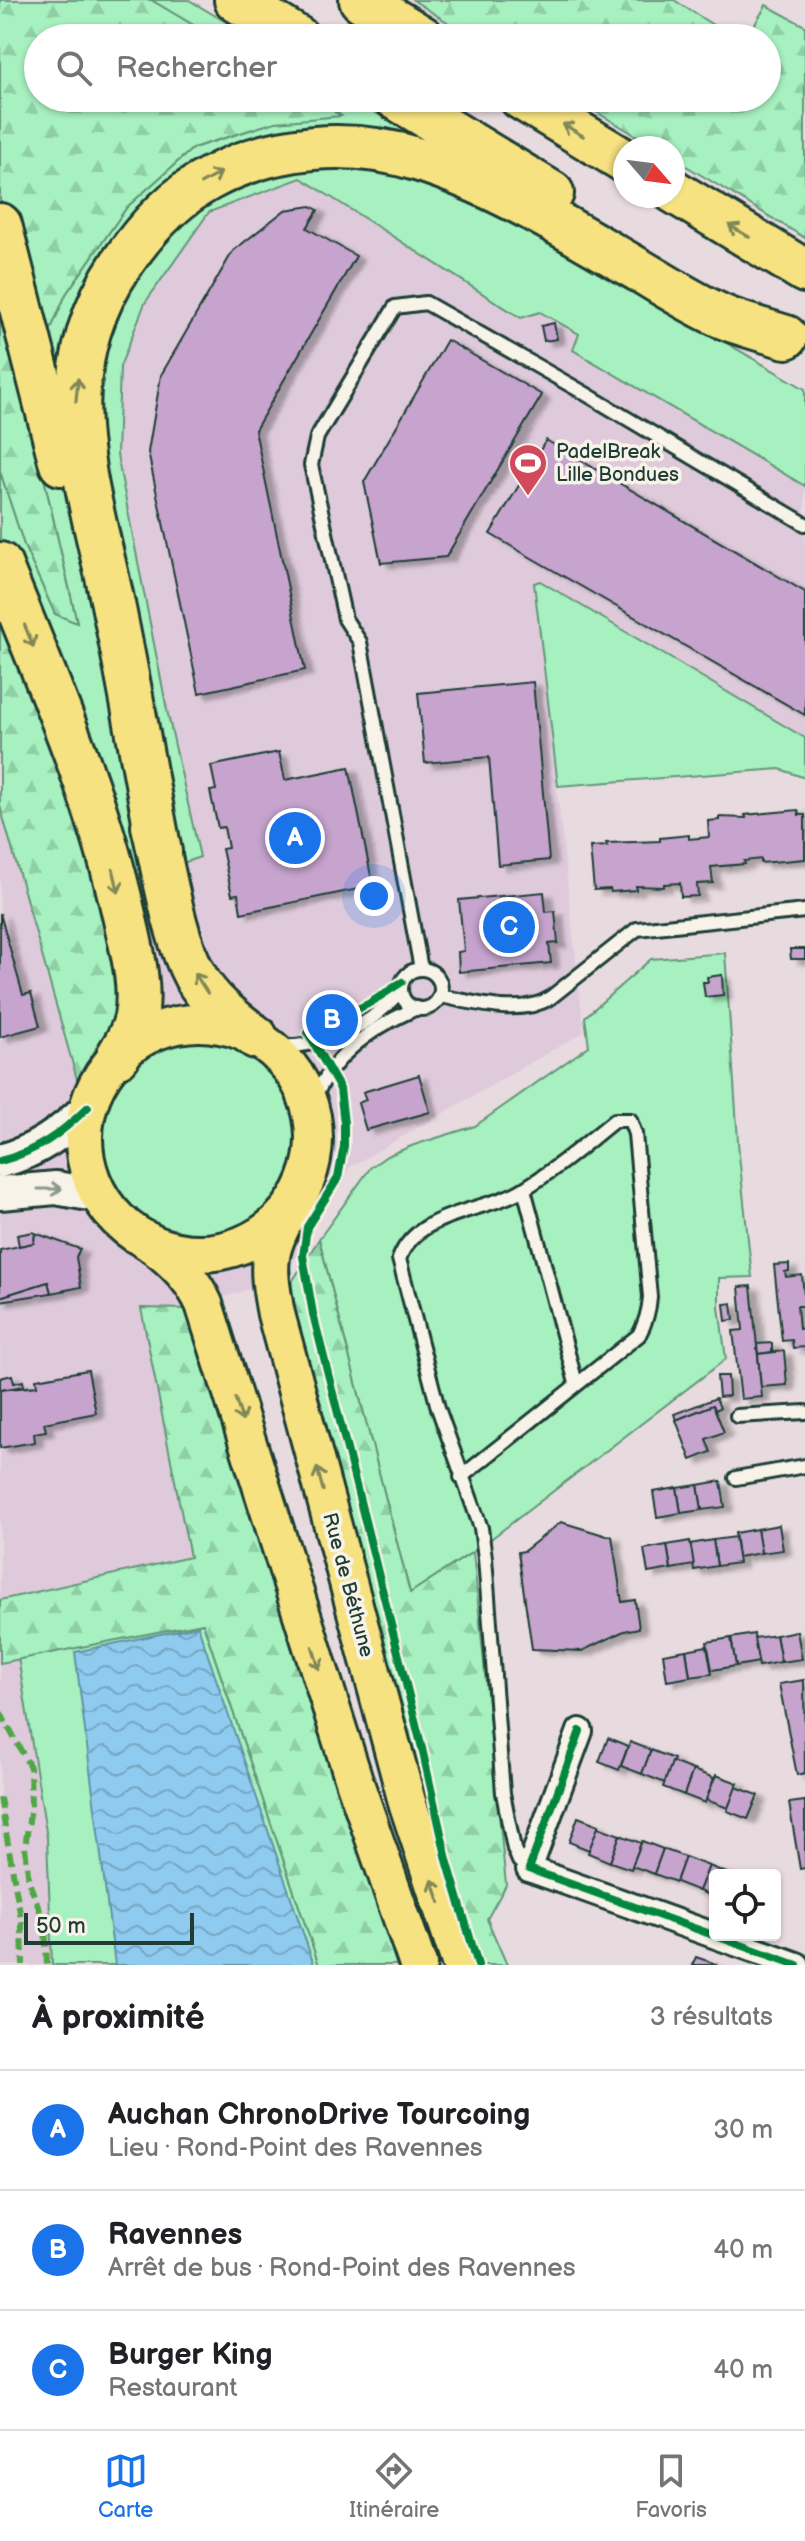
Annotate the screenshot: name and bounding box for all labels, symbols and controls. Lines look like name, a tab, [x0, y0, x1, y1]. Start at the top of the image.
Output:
search box	[24, 24, 781, 112]
icon: search	[52, 46, 96, 90]
text: Rechercher	[116, 50, 277, 86]
one-way arrow	[562, 121, 585, 137]
north arrow	[613, 136, 685, 208]
one-way arrow	[198, 170, 222, 186]
one-way arrow	[728, 223, 751, 239]
one-way arrow	[70, 377, 85, 404]
place label: PadelBreak Lille Bondues	[556, 440, 679, 487]
sports icon: PadelBreak Lille Bondues	[507, 442, 549, 497]
one-way arrow	[23, 623, 37, 648]
pin: A	[269, 808, 321, 868]
one-way arrow	[110, 868, 125, 893]
your location	[354, 876, 394, 916]
pin: C	[483, 897, 535, 957]
one-way arrow	[192, 972, 208, 995]
pin: B	[306, 990, 358, 1050]
one-way arrow	[36, 1181, 63, 1197]
one-way arrow	[233, 1397, 248, 1422]
one-way arrow	[312, 1467, 327, 1493]
street label: Rue de Béthune	[317, 1510, 379, 1660]
one-way arrow	[310, 1645, 324, 1670]
map controls	[709, 1869, 781, 1941]
button: locate	[709, 1869, 781, 1941]
one-way arrow	[428, 1879, 443, 1904]
scale bar	[24, 1909, 194, 1945]
text: 50 m	[36, 1913, 86, 1940]
text: À proximité	[32, 1997, 205, 2038]
text: 3 résultats	[650, 2002, 773, 2033]
text: Auchan ChronoDrive Tourcoing	[108, 2097, 530, 2133]
text: A	[50, 2115, 66, 2146]
text: 30 m	[713, 2115, 773, 2146]
text: Lieu · Rond-Point des Ravennes	[108, 2133, 483, 2164]
text: Ravennes	[108, 2217, 242, 2253]
text: B	[49, 2235, 67, 2266]
text: 40 m	[713, 2235, 773, 2266]
text: Arrêt de bus · Rond-Point des Ravennes	[108, 2253, 576, 2284]
text: Burger King	[108, 2337, 272, 2373]
text: C	[49, 2355, 67, 2386]
text: 40 m	[713, 2355, 773, 2386]
text: Restaurant	[108, 2373, 237, 2404]
tab: Carte	[98, 2449, 153, 2524]
tab: Itinéraire	[349, 2449, 439, 2524]
tab: Favoris	[635, 2449, 707, 2524]

